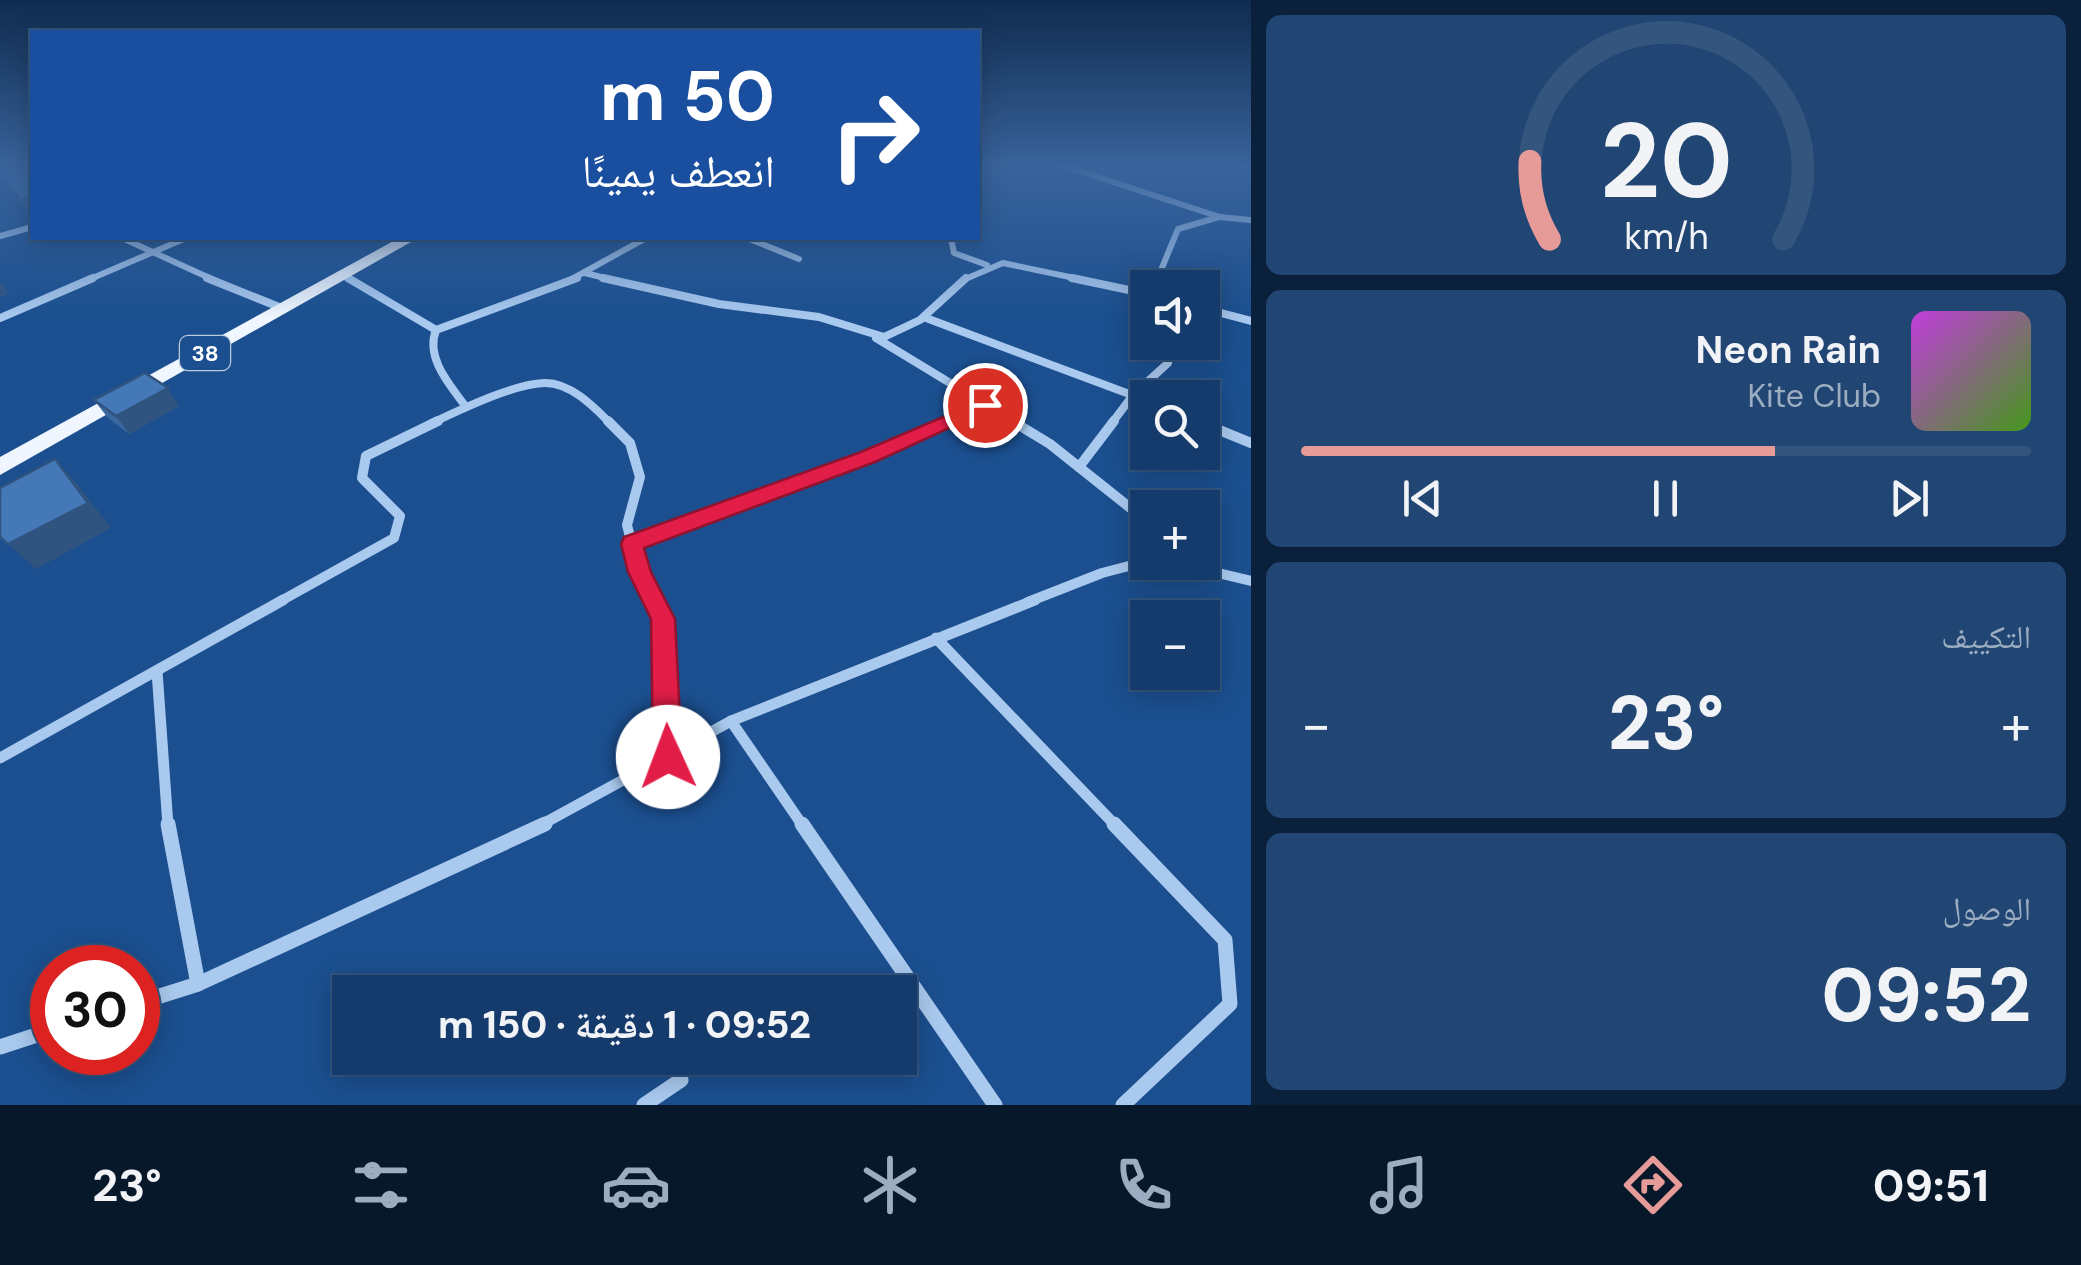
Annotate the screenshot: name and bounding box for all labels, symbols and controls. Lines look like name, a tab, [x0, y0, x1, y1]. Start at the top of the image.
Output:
text: 50 m	[600, 51, 775, 142]
icon: right	[810, 70, 940, 200]
text: 20	[1600, 94, 1732, 229]
text: انعطف يمينًا	[581, 142, 775, 201]
text: km/h	[1624, 214, 1708, 260]
map controls	[1130, 270, 1220, 690]
button: sound	[1130, 270, 1220, 360]
text: Neon Rain	[1696, 325, 1881, 375]
road number: 38	[180, 336, 230, 370]
pin	[943, 363, 1028, 448]
text: Kite Club	[1747, 375, 1881, 417]
icon: arrive	[958, 378, 1013, 433]
button: search	[1130, 380, 1220, 470]
icon: previous	[1395, 471, 1450, 526]
icon: pause	[1638, 471, 1693, 526]
icon: next	[1882, 471, 1937, 526]
button: +	[1130, 490, 1220, 580]
button: −	[1130, 600, 1220, 690]
text: التكييف	[1941, 616, 2031, 658]
text: 23°	[1608, 675, 1724, 772]
text: −	[1301, 689, 1331, 761]
text: +	[2001, 689, 2031, 761]
position arrow	[616, 705, 720, 809]
text: الوصول	[1942, 888, 2031, 930]
speed limit sign: 30	[30, 945, 160, 1075]
text: 09:52	[1821, 947, 2031, 1044]
text: 09:52 · 1 دقيقة · 150 m	[438, 1000, 811, 1050]
icon: filters	[346, 1150, 416, 1220]
icon: car	[601, 1150, 671, 1220]
icon: climate	[855, 1150, 925, 1220]
icon: phone	[1109, 1150, 1179, 1220]
icon: music	[1364, 1150, 1434, 1220]
icon: directions	[1618, 1150, 1688, 1220]
text: 23°	[92, 1156, 162, 1215]
text: 09:51	[1873, 1156, 1989, 1215]

